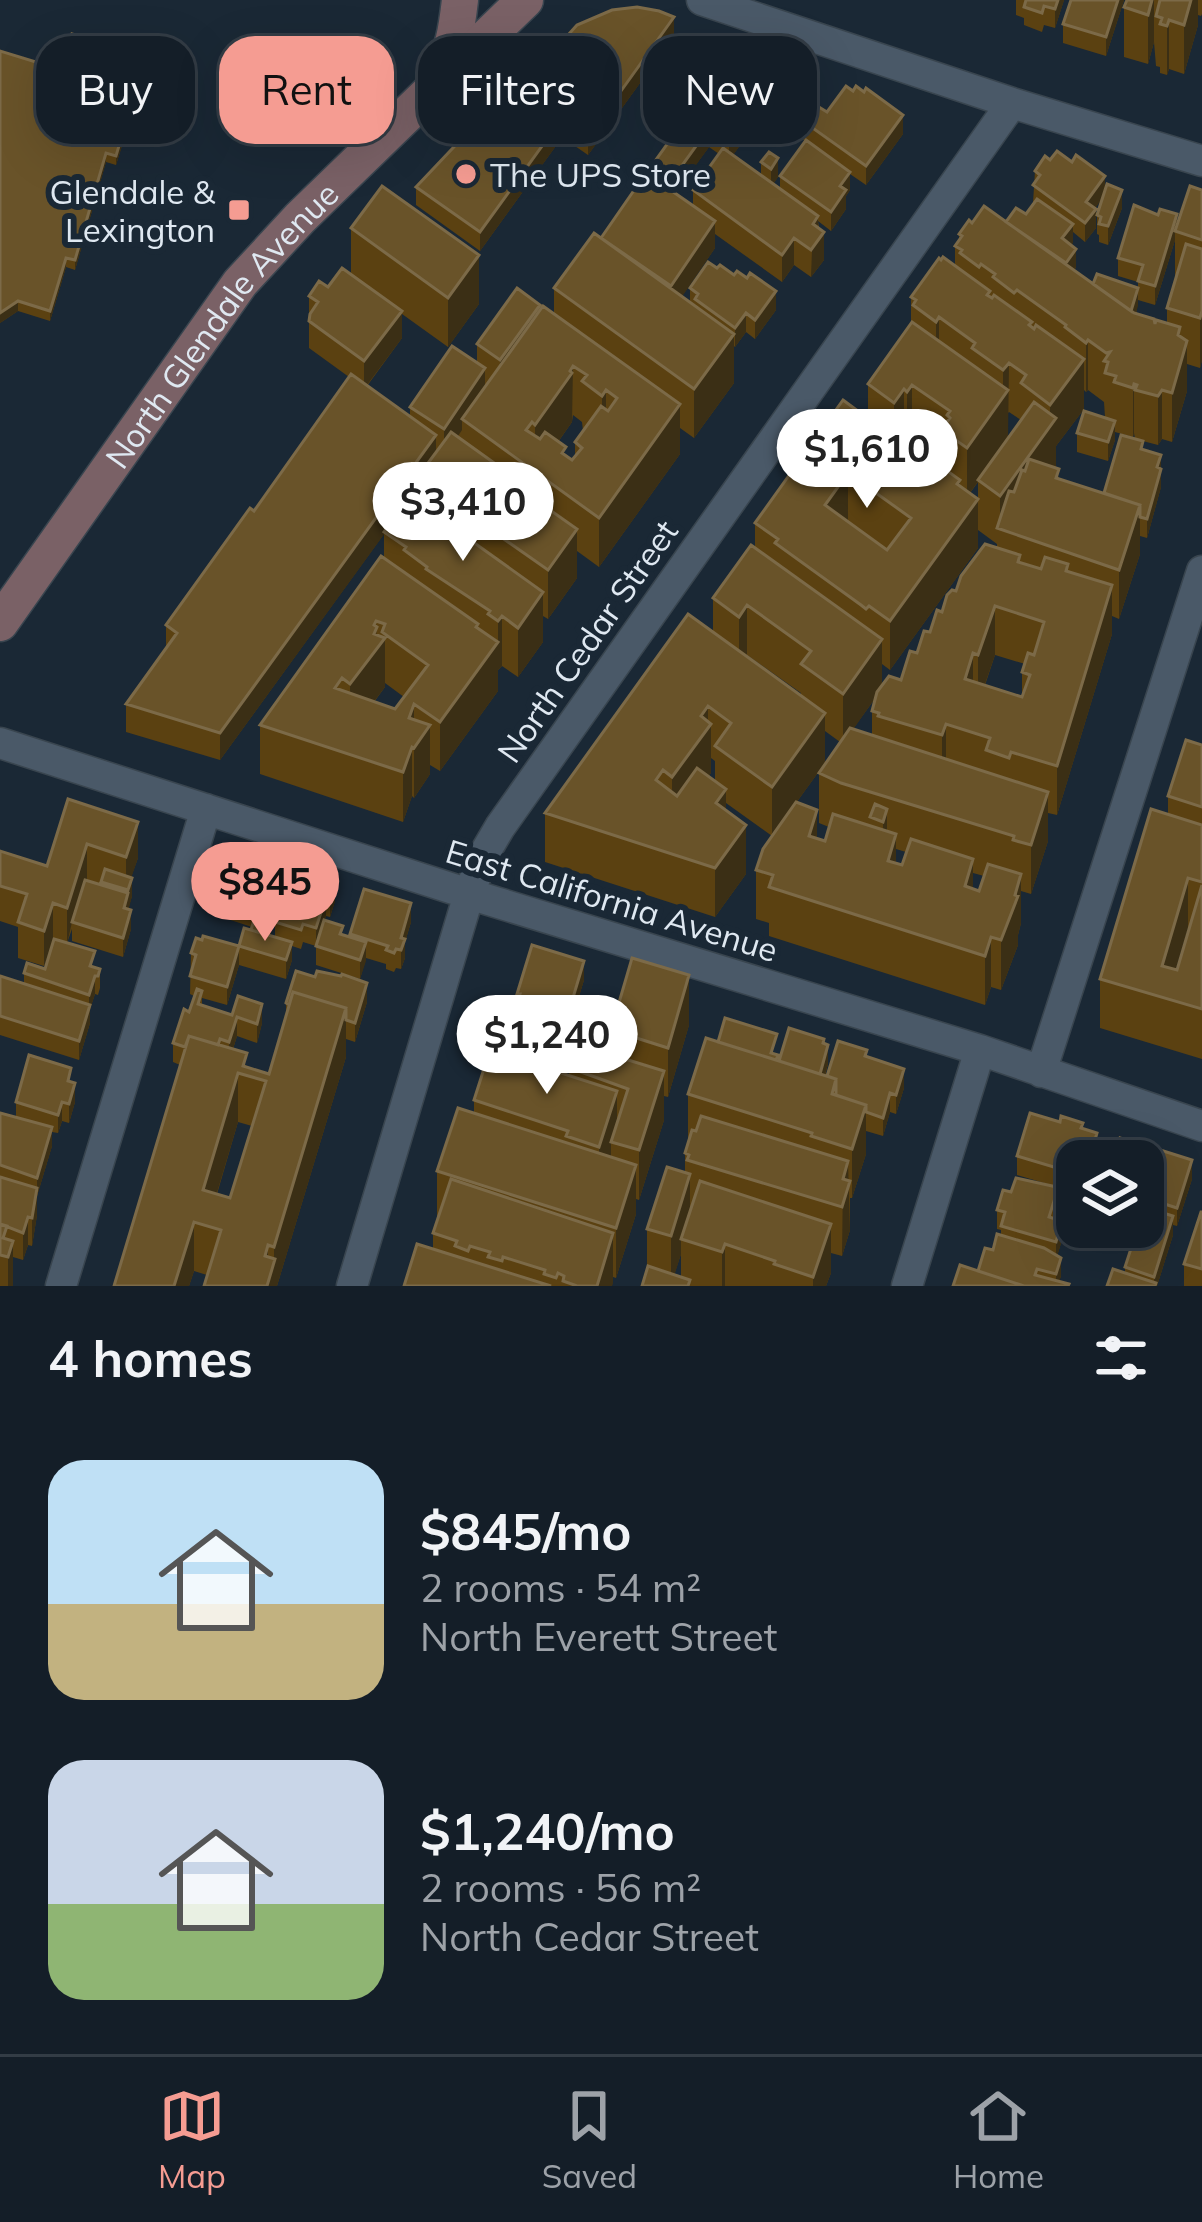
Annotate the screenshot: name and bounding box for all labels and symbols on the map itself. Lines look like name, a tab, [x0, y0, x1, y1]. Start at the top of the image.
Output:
place label: The UPS Store	[490, 154, 711, 195]
marker: The UPS Store	[453, 161, 479, 187]
place label: Glendale & Lexington	[50, 171, 216, 250]
street label: North Glendale Avenue	[96, 172, 346, 476]
marker: Glendale & Lexington	[226, 197, 252, 223]
pin: $1,610	[769, 409, 965, 511]
pin: $3,410	[365, 462, 561, 564]
street label: North Cedar Street	[488, 512, 686, 770]
street label: East California Avenue	[441, 830, 783, 970]
pin: $845	[194, 842, 336, 944]
pin: $1,240	[449, 995, 645, 1097]

